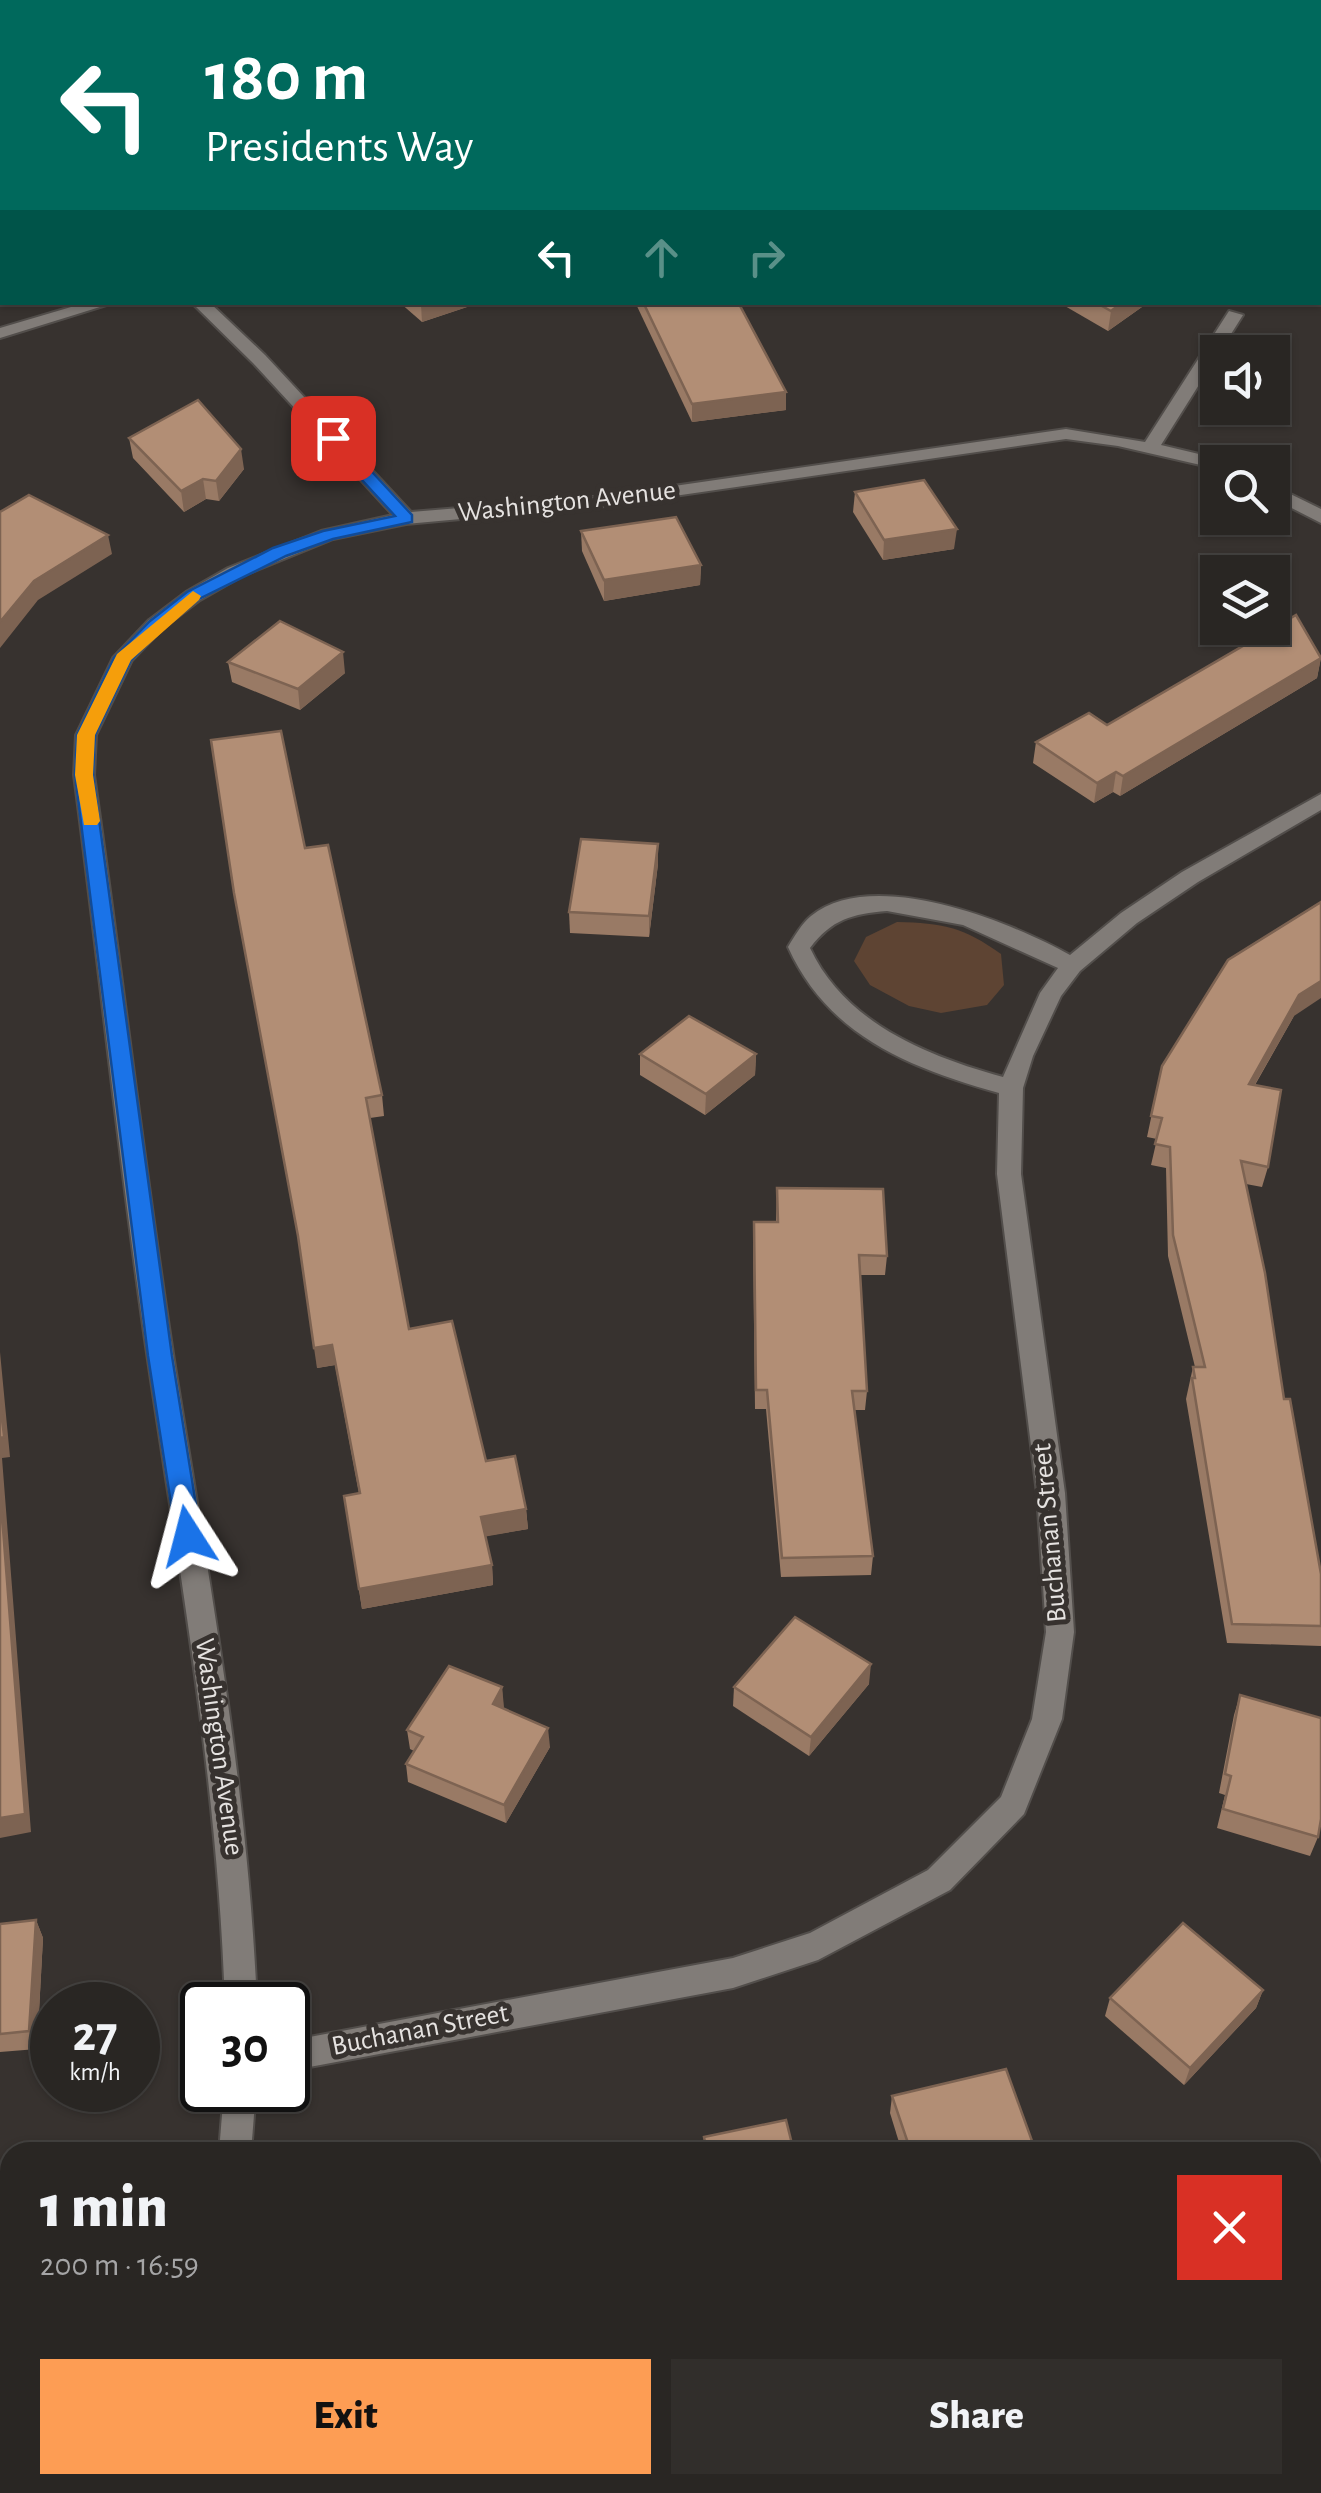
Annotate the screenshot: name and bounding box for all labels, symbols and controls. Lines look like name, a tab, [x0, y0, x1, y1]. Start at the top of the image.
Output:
icon: left	[40, 40, 170, 170]
text: 180 m	[205, 43, 368, 113]
text: Presidents Way	[205, 125, 473, 170]
icon: left	[529, 230, 584, 285]
icon: ahead	[634, 230, 689, 285]
icon: right	[739, 230, 794, 285]
map controls	[1200, 335, 1290, 645]
button: sound	[1200, 335, 1290, 425]
pin	[291, 396, 376, 481]
icon: arrive	[306, 411, 361, 466]
button: search	[1200, 445, 1290, 535]
street label: Washington Avenue	[457, 477, 677, 527]
button: layers	[1200, 555, 1290, 645]
street label: Buchanan Street	[1028, 1442, 1072, 1624]
position arrow	[136, 1484, 240, 1588]
street label: Washington Avenue	[190, 1637, 248, 1857]
speed limit sign: 30	[180, 1982, 310, 2112]
street label: Buchanan Street	[329, 1999, 511, 2061]
text: 27	[72, 2010, 118, 2060]
text: km/h	[69, 2060, 121, 2085]
button: close	[1177, 2175, 1282, 2280]
text: 1 min	[40, 2178, 168, 2238]
text: 200 m · 16:59	[40, 2249, 199, 2281]
button: Exit	[40, 2359, 651, 2474]
button: Share	[671, 2359, 1282, 2474]

